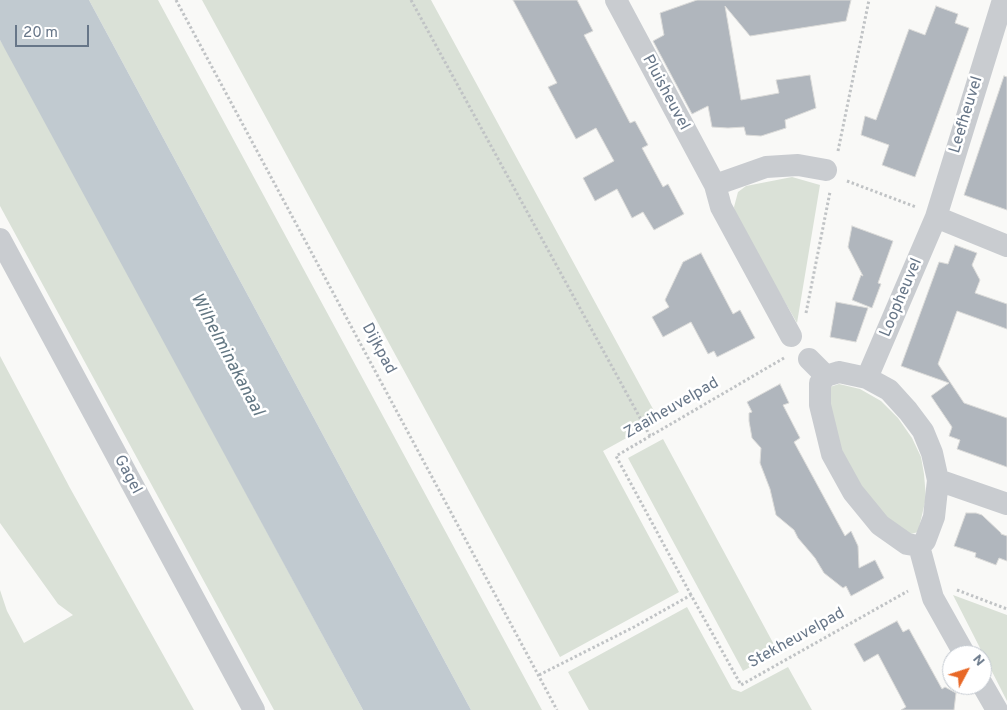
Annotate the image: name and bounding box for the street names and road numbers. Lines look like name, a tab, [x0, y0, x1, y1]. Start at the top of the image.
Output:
street label: Pluisheuvel	[637, 52, 693, 134]
street label: Leefheuvel	[946, 74, 988, 156]
street label: Loopheuvel	[877, 256, 927, 340]
street label: Dijkpad	[357, 320, 399, 378]
street label: Zaaiheuvelpad	[621, 374, 723, 444]
street label: Gagel	[109, 452, 145, 498]
street label: Stekheuvelpad	[745, 605, 849, 673]

